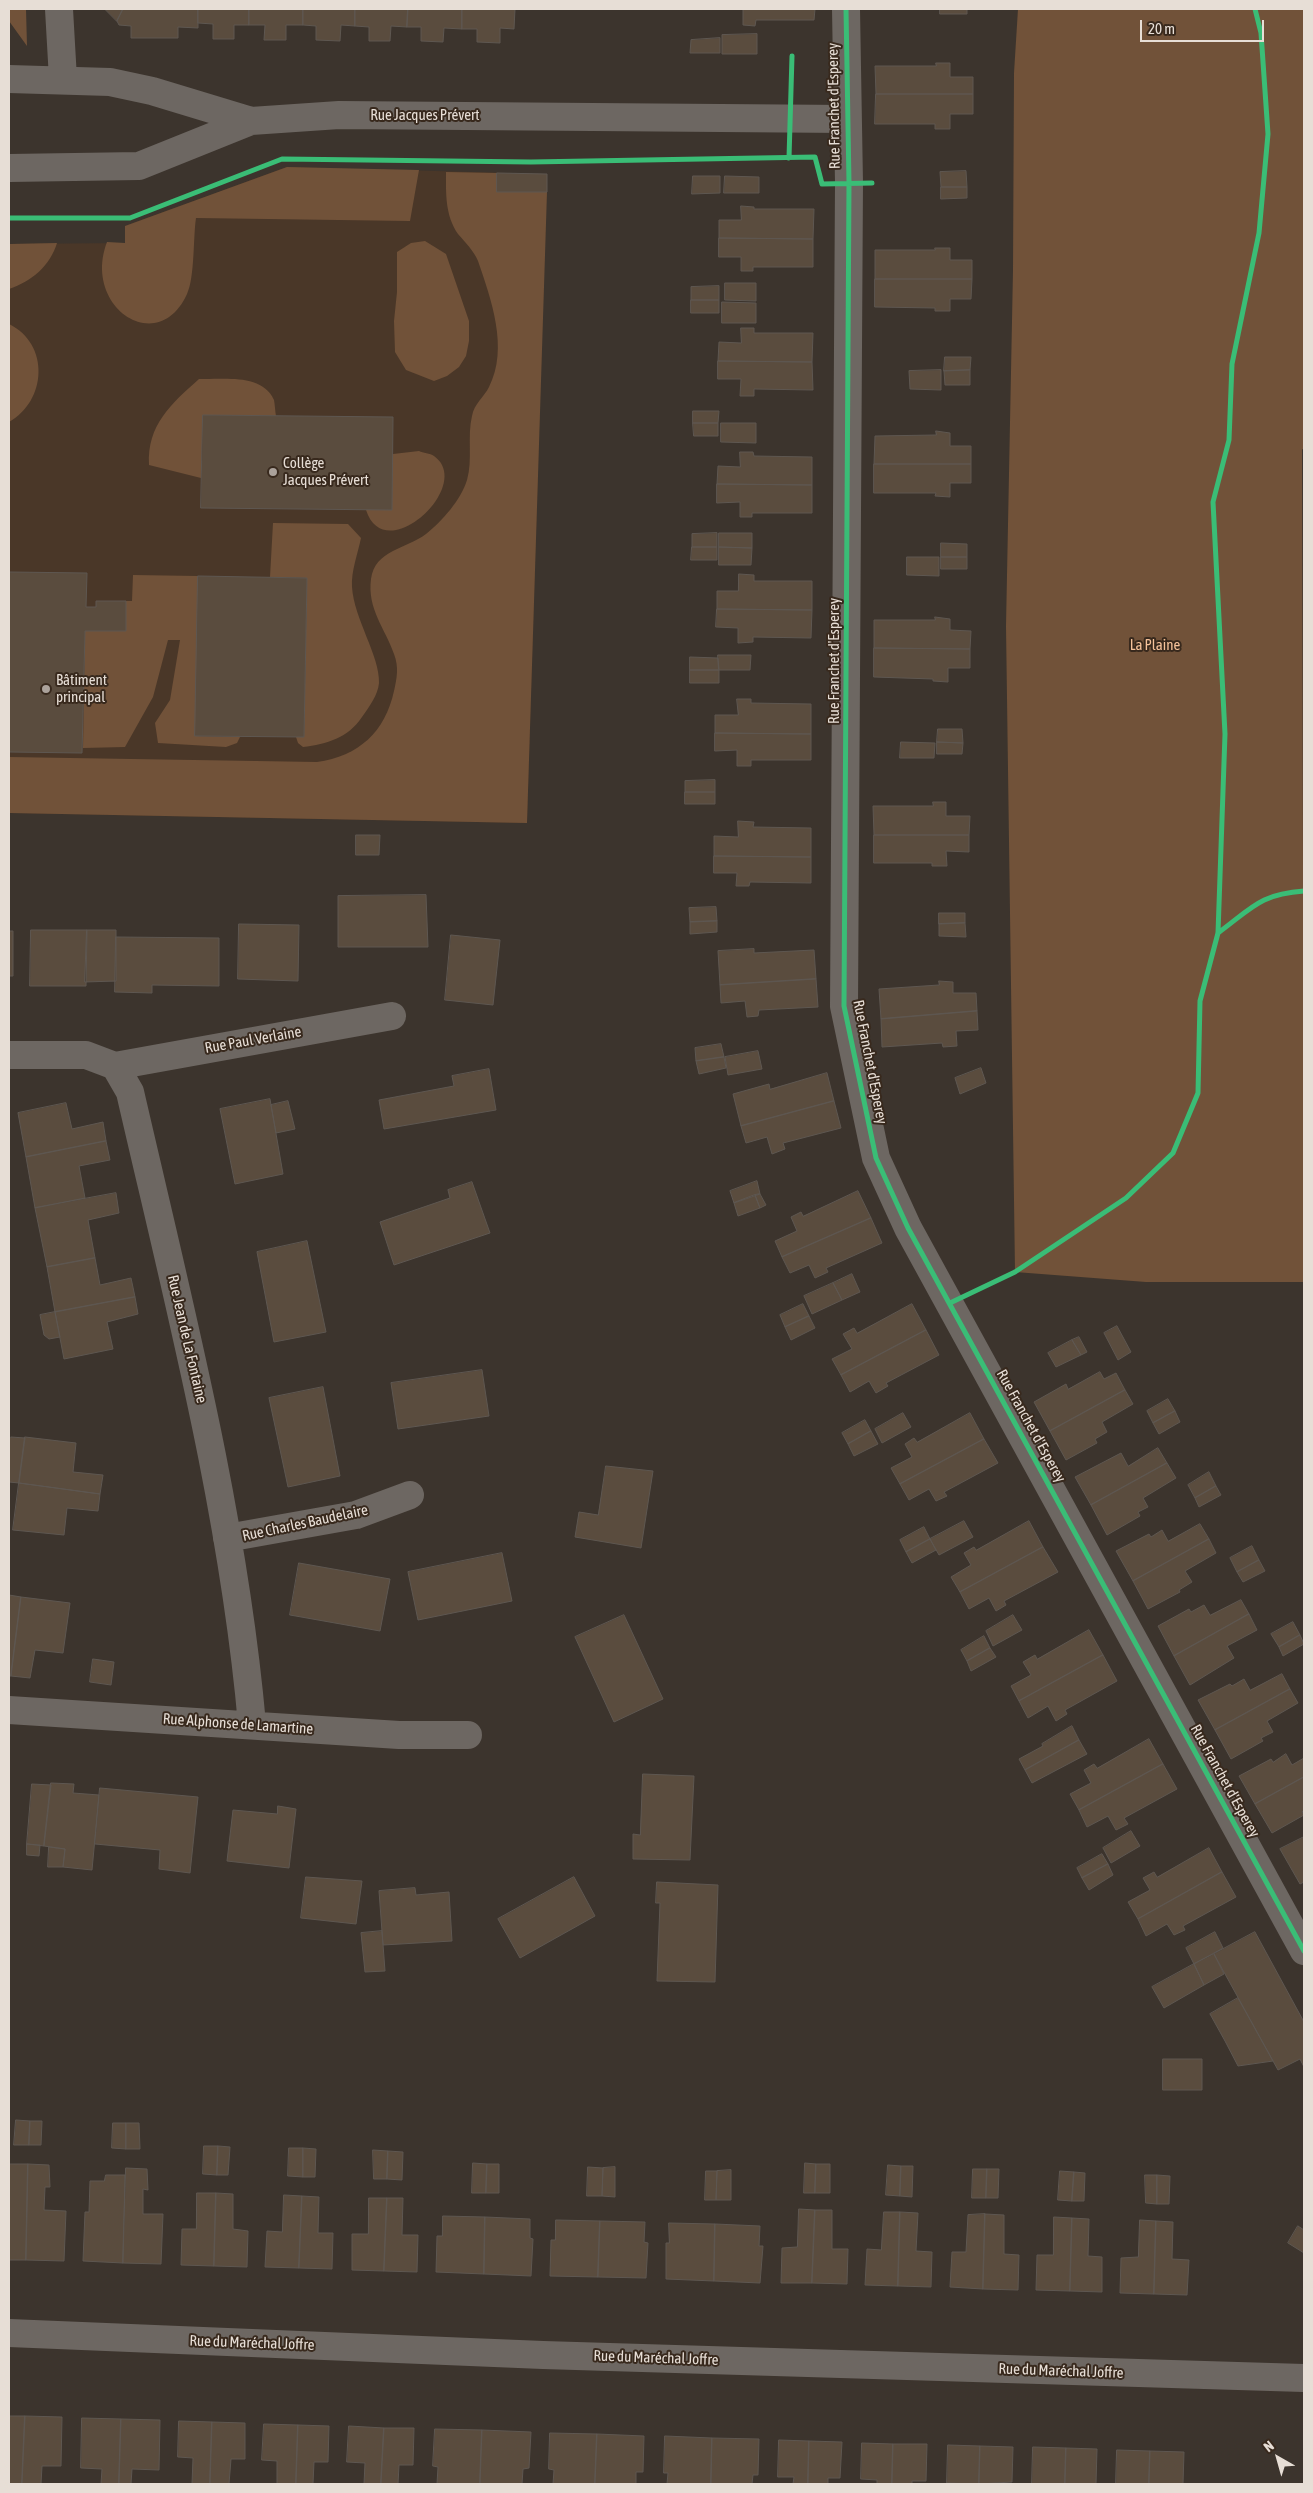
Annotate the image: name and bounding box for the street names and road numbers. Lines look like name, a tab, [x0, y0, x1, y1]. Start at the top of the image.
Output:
street label: Rue Franchet d'Esperey	[824, 43, 844, 169]
street label: Rue Jacques Prévert	[370, 106, 480, 124]
street label: Rue Franchet d'Esperey	[825, 598, 843, 724]
street label: Rue Franchet d'Esperey	[849, 998, 891, 1126]
street label: Rue Paul Verlaine	[203, 1023, 303, 1057]
street label: Rue Jean de La Fontaine	[163, 1273, 211, 1405]
street label: Rue Franchet d'Esperey	[993, 1366, 1069, 1486]
street label: Rue Charles Baudelaire	[241, 1501, 369, 1545]
street label: Rue Alphonse de Lamartine	[162, 1710, 314, 1738]
street label: Rue Franchet d'Esperey	[1187, 1721, 1263, 1841]
street label: Rue du Maréchal Joffre	[189, 2332, 315, 2354]
street label: Rue du Maréchal Joffre	[593, 2347, 719, 2369]
street label: Rue du Maréchal Joffre	[998, 2360, 1124, 2382]

